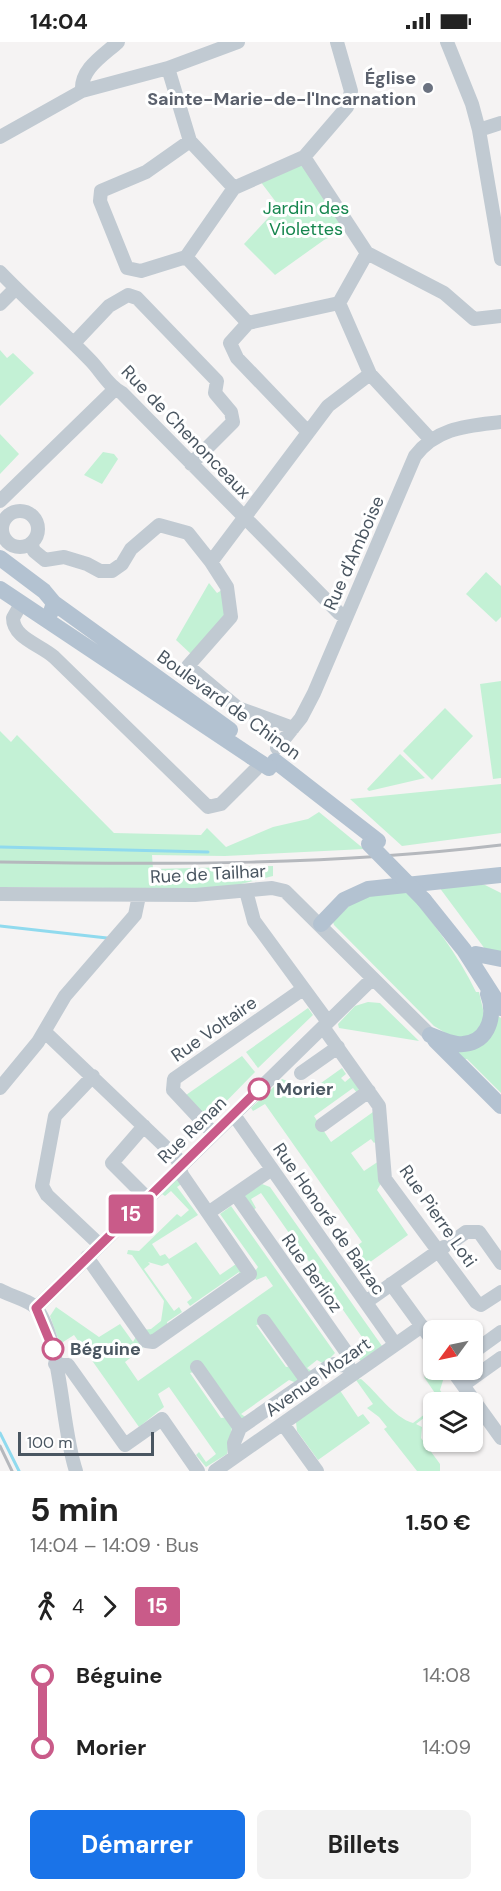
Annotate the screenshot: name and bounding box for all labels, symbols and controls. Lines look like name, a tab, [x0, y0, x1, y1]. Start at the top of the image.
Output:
text: 14:04	[30, 7, 88, 36]
place label: Église Sainte-Marie-de-l'Incarnation	[147, 66, 416, 111]
marker: Église Sainte-Marie-de-l'Incarnation	[421, 81, 435, 95]
park label: Jardin des Violettes	[263, 196, 349, 241]
street label: Rue de Chenonceaux	[116, 360, 256, 504]
street label: Rue d'Amboise	[318, 492, 390, 614]
street label: Boulevard de Chinon	[152, 645, 306, 765]
street label: Rue de Tailhar	[149, 859, 267, 889]
street label: Rue Voltaire	[166, 991, 262, 1067]
place label: Morier	[276, 1077, 333, 1101]
marker: Morier	[248, 1078, 270, 1100]
street label: Rue Renan	[152, 1091, 232, 1169]
street label: Rue Honoré de Balzac	[267, 1138, 391, 1300]
street label: Rue Pierre Loti	[394, 1160, 482, 1272]
line badge: 15	[104, 1194, 158, 1234]
text: 15	[121, 1200, 141, 1228]
street label: Rue Berlioz	[276, 1229, 348, 1317]
north arrow	[423, 1320, 483, 1380]
map controls	[423, 1320, 483, 1452]
street label: Avenue Mozart	[261, 1332, 375, 1422]
place label: Béguine	[70, 1337, 141, 1361]
marker: Béguine	[42, 1338, 64, 1360]
button: layers	[423, 1392, 483, 1452]
scale bar	[18, 1429, 154, 1456]
text: 100 m	[27, 1432, 72, 1453]
text: 5 min	[30, 1488, 119, 1531]
text: 1.50 €	[406, 1508, 471, 1537]
text: 14:04 – 14:09 · Bus	[30, 1532, 199, 1558]
icon: walk	[30, 1590, 63, 1623]
icon: forward	[93, 1590, 126, 1623]
text: 15	[147, 1592, 168, 1620]
text: 4	[72, 1593, 84, 1619]
text: Béguine	[76, 1661, 163, 1690]
text: 14:08	[423, 1662, 471, 1688]
text: Morier	[76, 1733, 146, 1762]
text: 14:09	[422, 1734, 471, 1760]
button: Démarrer	[30, 1810, 245, 1879]
button: Billets	[257, 1810, 471, 1879]

